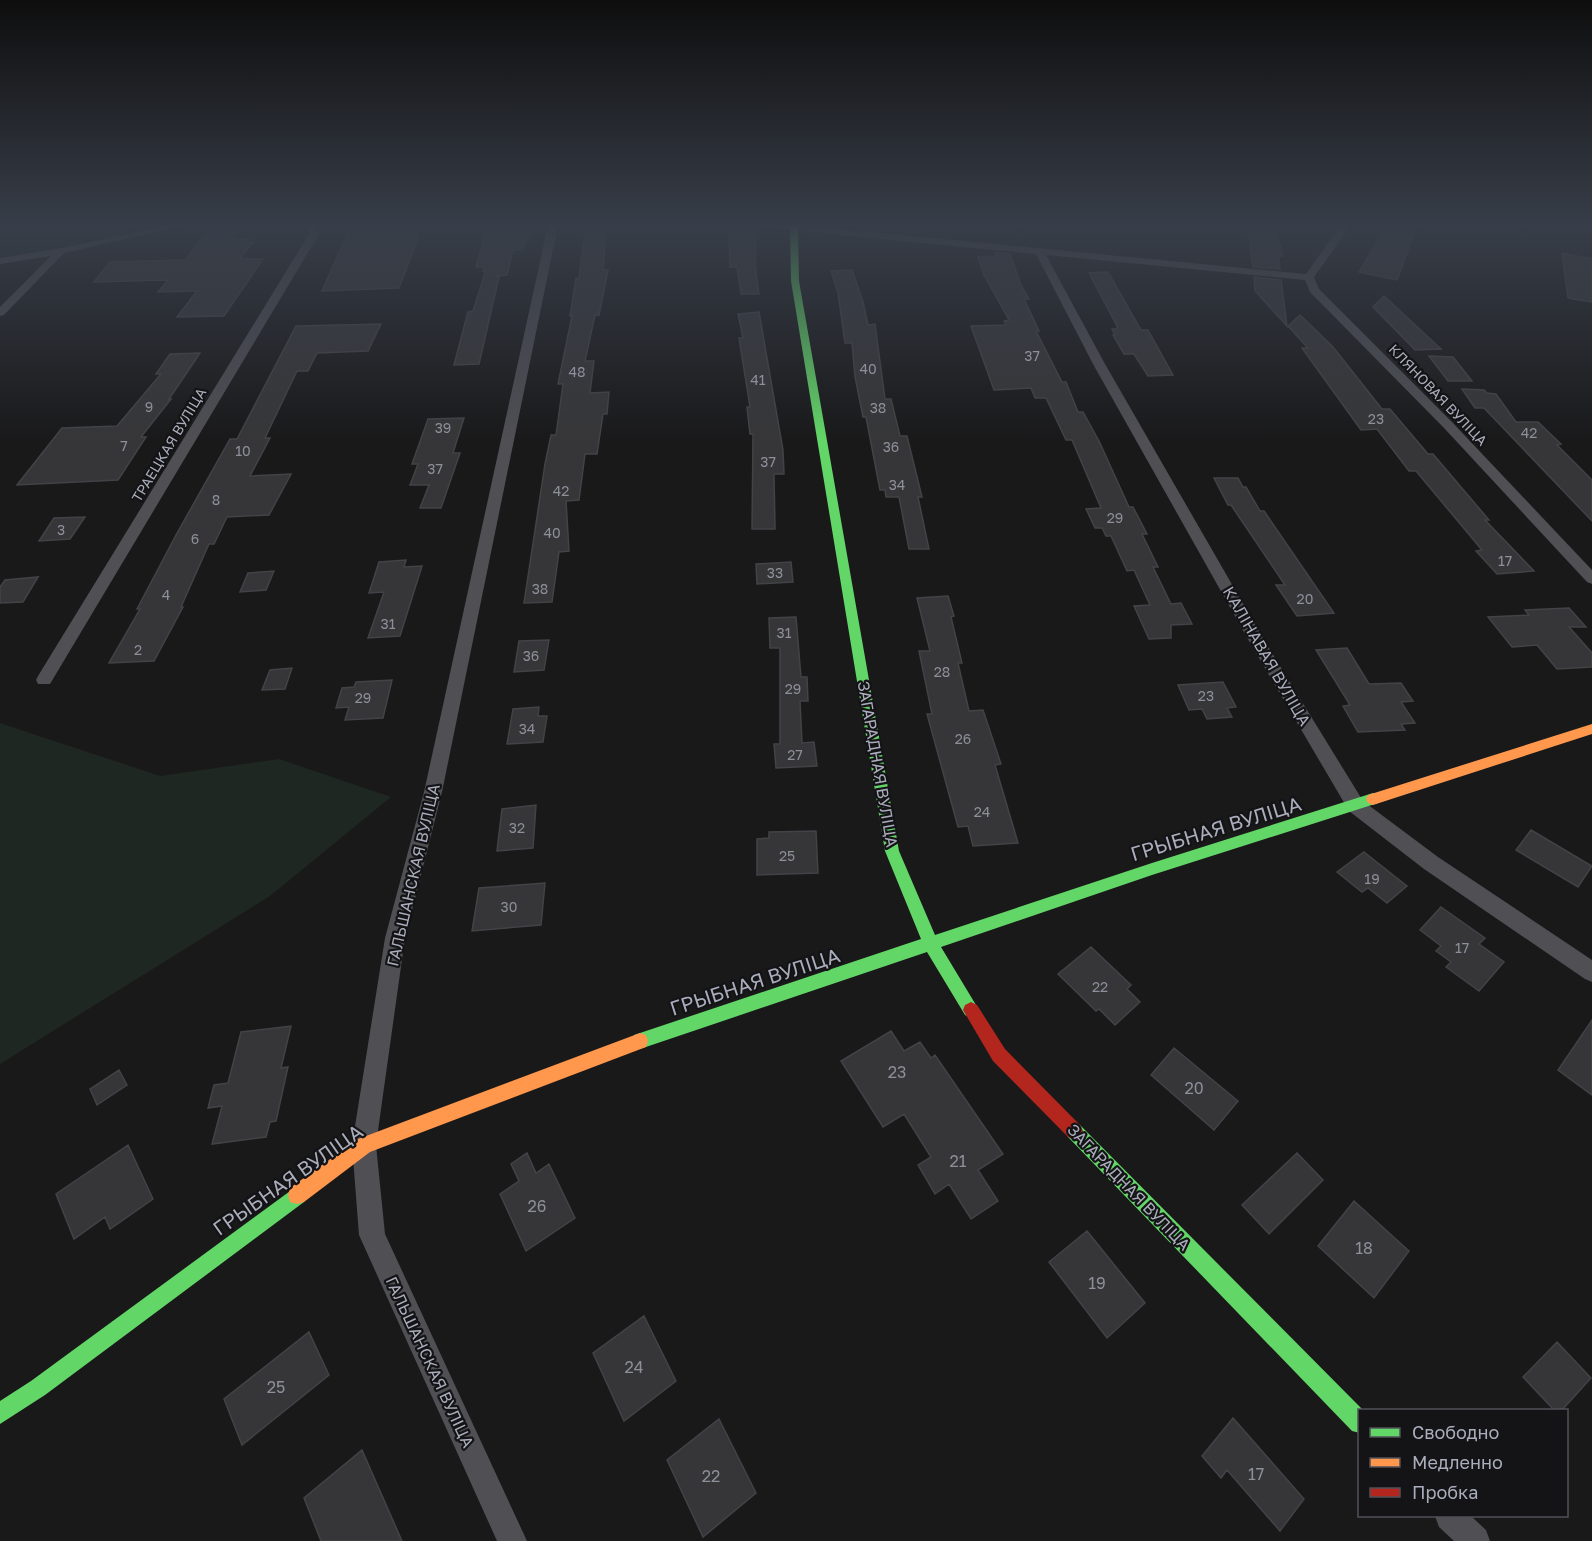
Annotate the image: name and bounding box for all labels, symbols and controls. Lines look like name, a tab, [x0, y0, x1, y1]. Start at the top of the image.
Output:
street label: КЛЯНОВАЯ ВУЛІЦА	[1386, 340, 1492, 449]
house number: 37	[1024, 347, 1040, 364]
house number: 40	[859, 360, 877, 377]
house number: 48	[568, 363, 586, 380]
house number: 41	[750, 371, 766, 388]
street label: ТРАЕЦКАЯ ВУЛІЦА	[128, 384, 210, 505]
house number: 9	[145, 398, 153, 415]
house number: 38	[870, 399, 886, 416]
house number: 23	[1368, 410, 1384, 427]
house number: 39	[435, 419, 451, 436]
house number: 42	[1521, 424, 1537, 441]
house number: 7	[120, 437, 128, 454]
house number: 36	[883, 438, 899, 455]
house number: 10	[235, 442, 251, 459]
house number: 37	[760, 453, 776, 470]
house number: 37	[427, 460, 443, 477]
house number: 34	[889, 476, 905, 493]
house number: 42	[553, 482, 569, 499]
house number: 8	[212, 491, 220, 508]
house number: 29	[1107, 509, 1123, 526]
house number: 3	[57, 521, 65, 538]
house number: 40	[543, 524, 561, 541]
house number: 6	[191, 530, 199, 547]
house number: 17	[1498, 552, 1512, 569]
house number: 33	[767, 564, 783, 581]
house number: 38	[532, 580, 548, 597]
street label: КАЛІНАВАЯ ВУЛІЦА	[1219, 583, 1315, 730]
house number: 4	[162, 586, 170, 603]
house number: 20	[1297, 590, 1313, 607]
house number: 31	[381, 615, 396, 632]
house number: 31	[777, 624, 792, 641]
house number: 2	[134, 641, 142, 658]
house number: 36	[523, 647, 539, 664]
house number: 28	[934, 663, 950, 680]
street label: ЗАГАРАДНАЯ ВУЛІЦА	[854, 679, 903, 849]
house number: 29	[785, 680, 801, 697]
house number: 23	[1198, 687, 1214, 704]
house number: 29	[355, 689, 371, 706]
house number: 34	[519, 720, 535, 737]
house number: 26	[955, 730, 971, 747]
house number: 27	[787, 746, 803, 763]
street label: ГАЛЬШАНСКАЯ ВУЛІЦА	[382, 782, 444, 968]
street label: ГРЫБНАЯ ВУЛІЦА	[1127, 791, 1304, 865]
house number: 24	[974, 803, 990, 820]
house number: 32	[509, 819, 525, 836]
house number: 25	[779, 847, 795, 864]
house number: 19	[1364, 870, 1380, 887]
house number: 30	[501, 898, 517, 915]
house number: 17	[1455, 939, 1469, 956]
street label: ГРЫБНАЯ ВУЛІЦА	[667, 942, 843, 1020]
house number: 22	[1092, 978, 1108, 995]
house number: 23	[888, 1062, 906, 1082]
house number: 20	[1184, 1078, 1204, 1098]
street label: ГРЫБНАЯ ВУЛІЦА	[208, 1118, 367, 1240]
street label: ЗАГАРАДНАЯ ВУЛІЦА	[1063, 1119, 1195, 1255]
house number: 21	[949, 1151, 967, 1171]
house number: 26	[528, 1196, 546, 1216]
house number: 18	[1355, 1238, 1373, 1258]
street label: ГАЛЬШАНСКАЯ ВУЛІЦА	[382, 1273, 479, 1451]
house number: 19	[1088, 1273, 1106, 1293]
house number: 24	[624, 1357, 644, 1377]
house number: 25	[267, 1377, 285, 1397]
legend	[1358, 1409, 1568, 1517]
text: Свободно	[1412, 1421, 1499, 1443]
text: Медленно	[1412, 1451, 1503, 1473]
house number: 17	[1248, 1464, 1264, 1484]
house number: 22	[702, 1466, 720, 1486]
text: Пробка	[1412, 1481, 1478, 1503]

